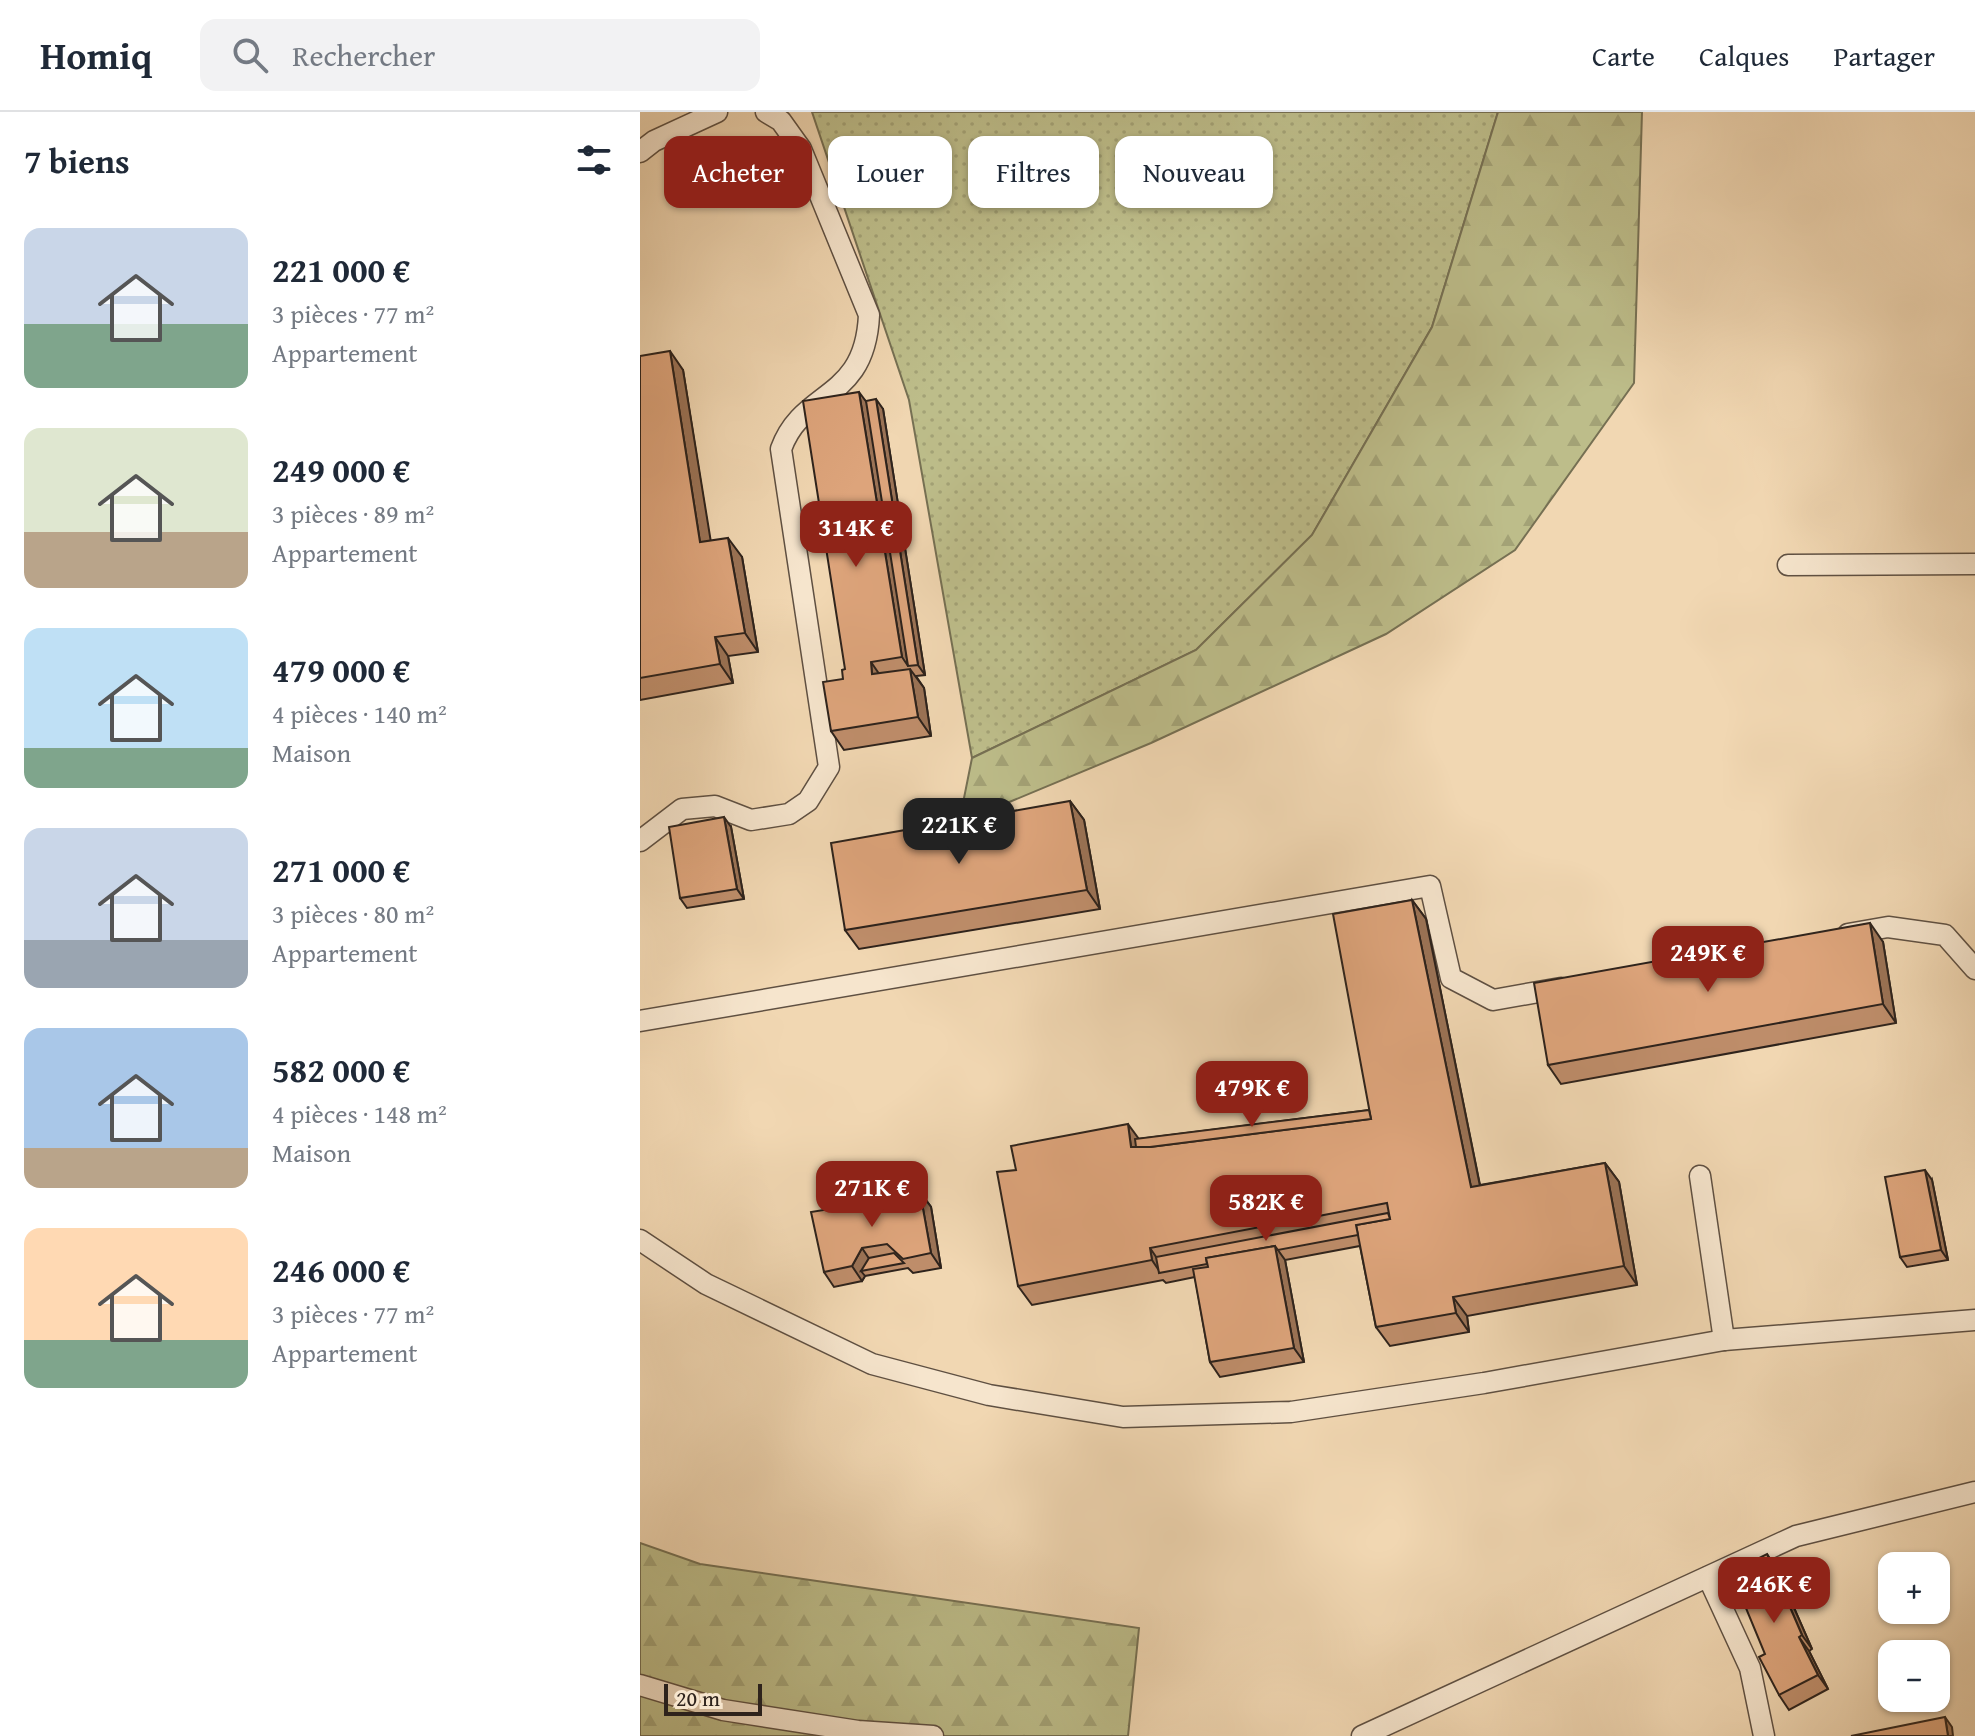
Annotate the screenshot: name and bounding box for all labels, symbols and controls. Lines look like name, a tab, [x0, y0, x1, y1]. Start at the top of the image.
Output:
search box	[200, 19, 760, 91]
text: Homiq	[40, 27, 152, 83]
icon: search	[228, 33, 272, 77]
text: Rechercher	[292, 33, 435, 77]
text: Carte	[1592, 35, 1655, 76]
text: Calques	[1699, 35, 1789, 76]
text: Partager	[1833, 35, 1935, 76]
text: 7 biens	[24, 136, 130, 185]
chip: Acheter	[664, 136, 812, 208]
chip: Louer	[828, 136, 952, 208]
chip: Filtres	[968, 136, 1099, 208]
chip: Nouveau	[1115, 136, 1273, 208]
icon: filters	[572, 138, 616, 182]
text: 221 000 €	[272, 245, 410, 294]
icon: home	[88, 260, 184, 356]
text: 3 pièces · 77 m²	[272, 294, 434, 333]
text: Appartement	[272, 333, 417, 372]
text: 249 000 €	[272, 445, 410, 494]
icon: home	[88, 460, 184, 556]
text: 3 pièces · 89 m²	[272, 494, 434, 533]
pin: 314K €	[791, 501, 921, 569]
text: 314K €	[818, 507, 894, 546]
text: Appartement	[272, 533, 417, 572]
text: 479 000 €	[272, 645, 410, 694]
icon: home	[88, 660, 184, 756]
text: 4 pièces · 140 m²	[272, 694, 447, 733]
text: Maison	[272, 733, 351, 772]
pin: 221K €	[894, 798, 1024, 866]
text: 221K €	[921, 804, 997, 843]
text: 271 000 €	[272, 845, 410, 894]
icon: home	[88, 860, 184, 956]
text: 3 pièces · 80 m²	[272, 894, 434, 933]
pin: 249K €	[1643, 926, 1773, 994]
text: 249K €	[1670, 932, 1746, 971]
text: Appartement	[272, 933, 417, 972]
text: 582 000 €	[272, 1045, 410, 1094]
icon: home	[88, 1060, 184, 1156]
pin: 479K €	[1187, 1061, 1317, 1129]
text: 479K €	[1214, 1067, 1290, 1106]
text: 4 pièces · 148 m²	[272, 1094, 447, 1133]
text: Maison	[272, 1133, 351, 1172]
pin: 271K €	[807, 1161, 937, 1229]
text: 271K €	[834, 1167, 910, 1206]
pin: 582K €	[1201, 1175, 1331, 1243]
text: 582K €	[1228, 1181, 1304, 1220]
text: 246 000 €	[272, 1245, 410, 1294]
icon: home	[88, 1260, 184, 1356]
text: 3 pièces · 77 m²	[272, 1294, 434, 1333]
text: Appartement	[272, 1333, 417, 1372]
map controls	[1878, 1552, 1950, 1712]
button: +	[1878, 1552, 1950, 1624]
pin: 246K €	[1709, 1557, 1839, 1625]
text: 246K €	[1736, 1563, 1812, 1602]
button: −	[1878, 1640, 1950, 1712]
scale bar	[664, 1680, 762, 1716]
text: 20 m	[676, 1682, 720, 1714]

